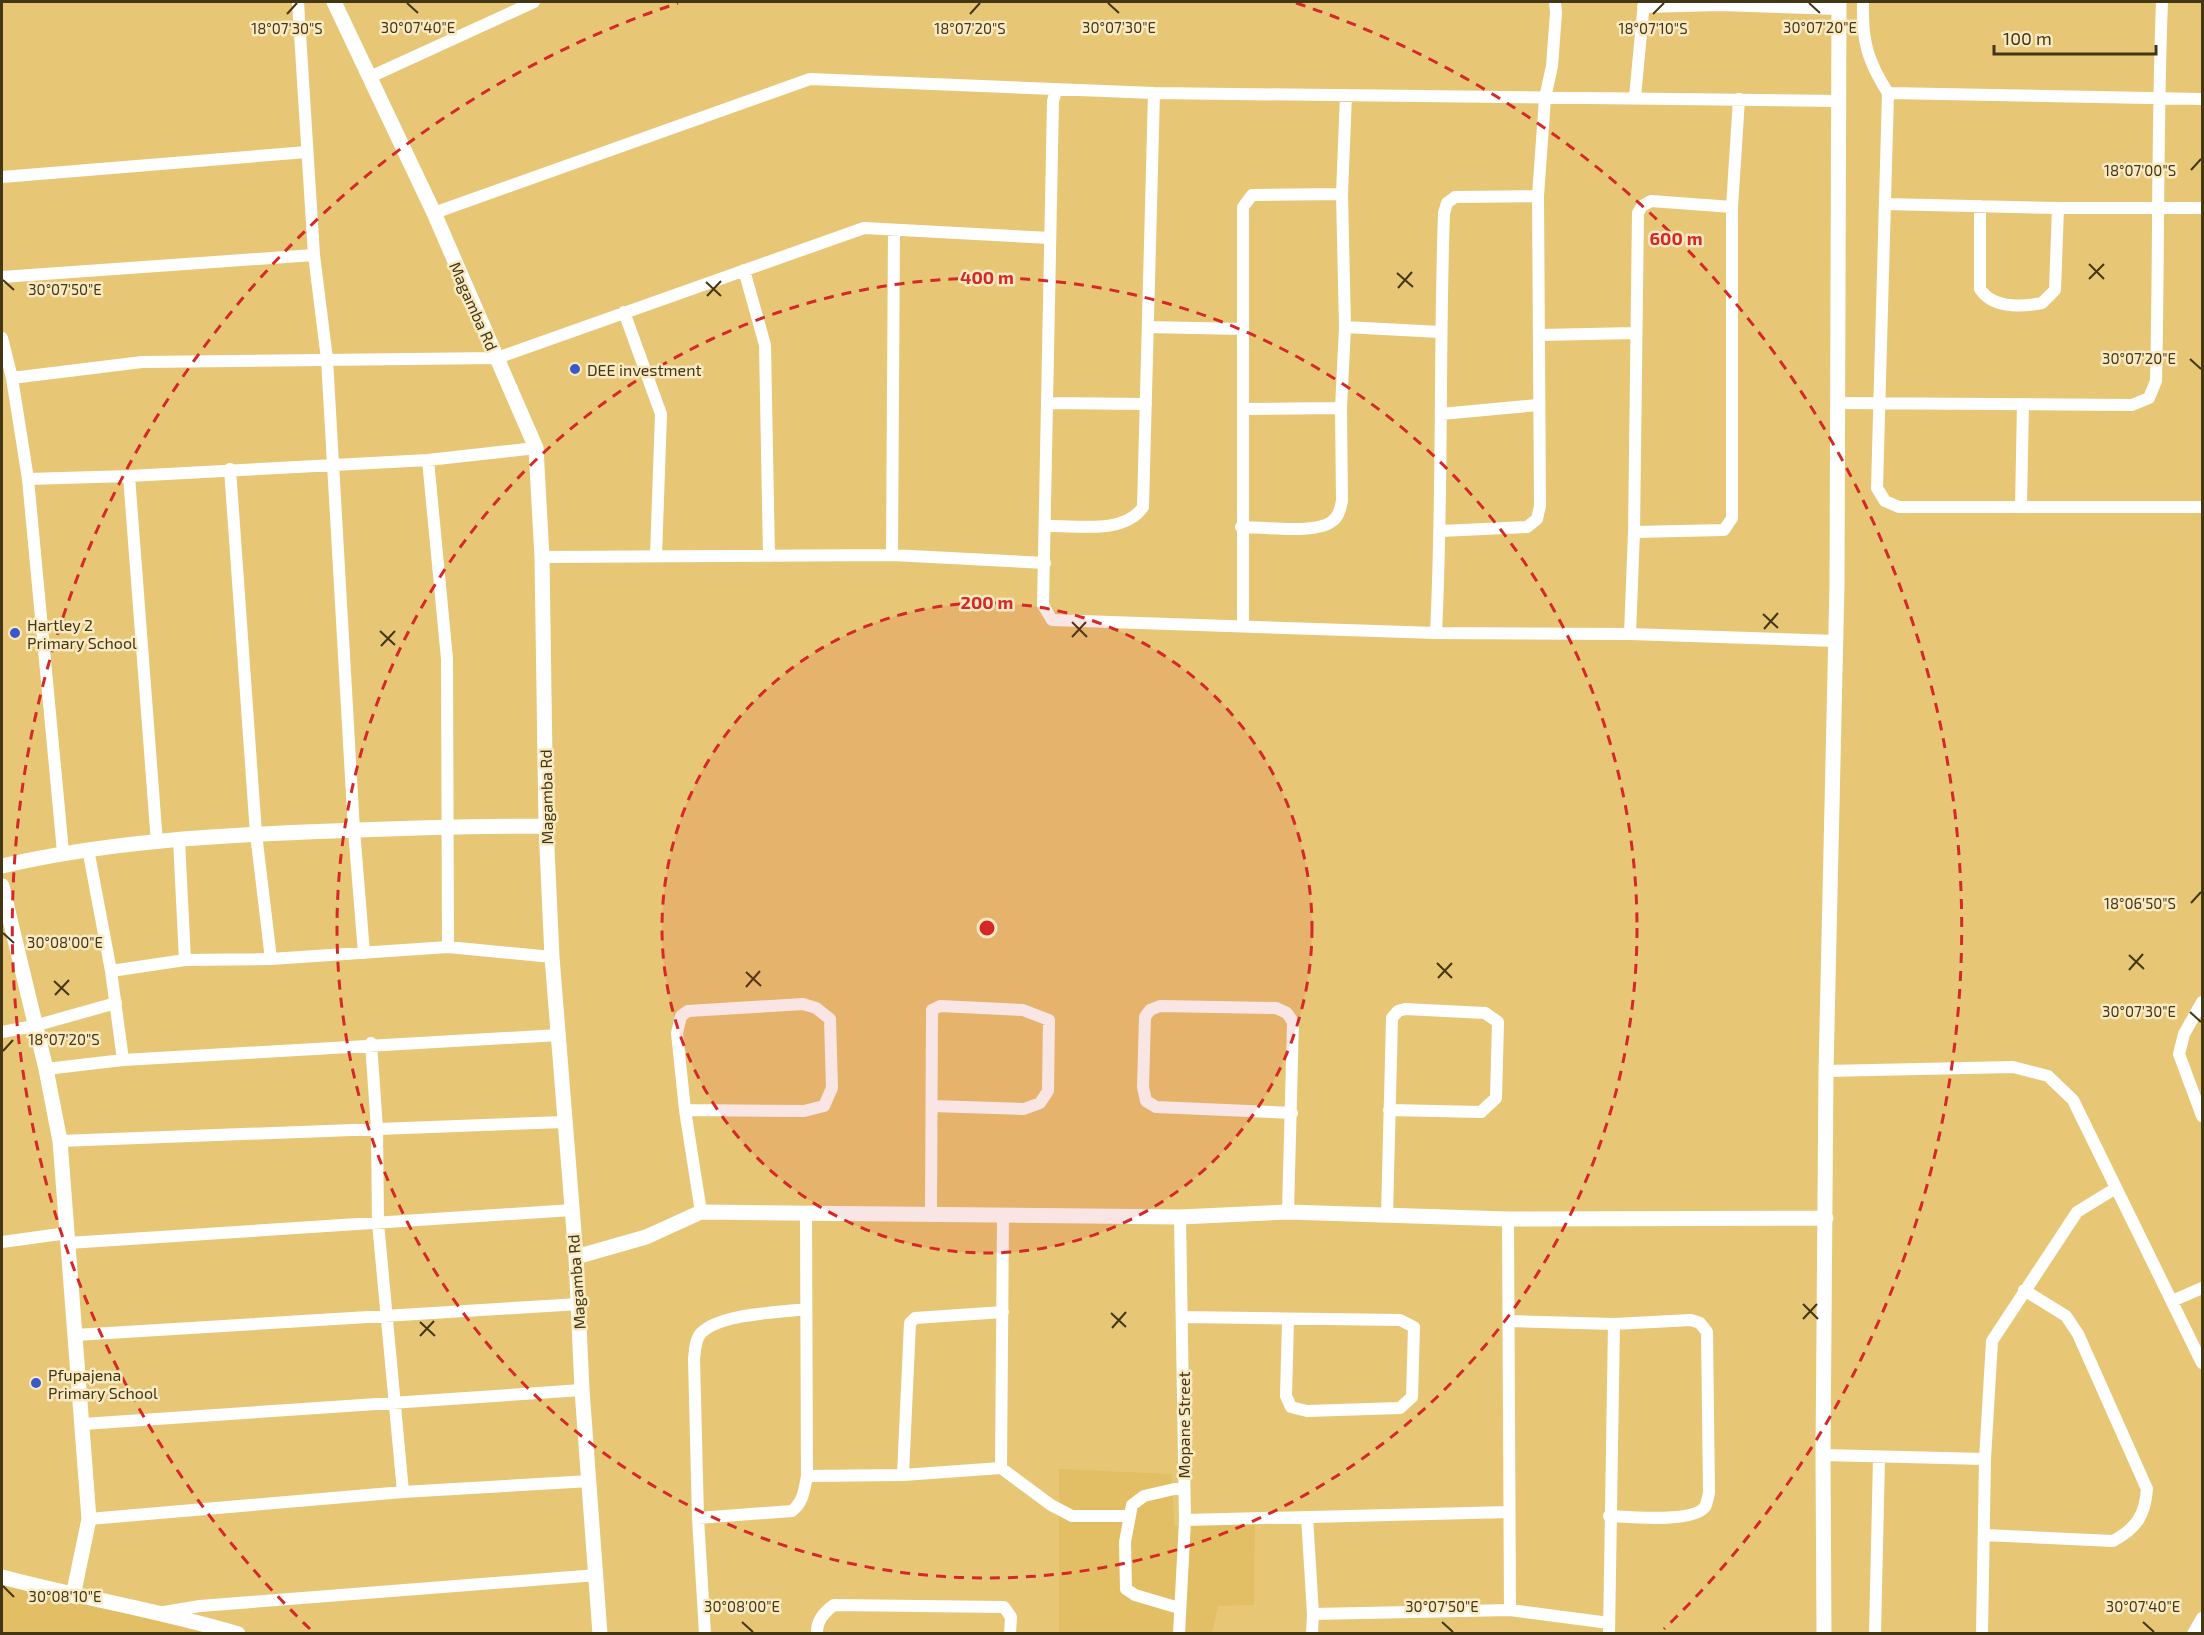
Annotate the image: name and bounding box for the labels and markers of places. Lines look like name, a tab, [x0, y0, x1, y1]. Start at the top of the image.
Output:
place label: DEE investment	[587, 360, 702, 379]
marker: DEE investment	[568, 362, 582, 376]
place label: Hartley 2 Primary School	[27, 615, 137, 652]
marker: Hartley 2 Primary School	[8, 626, 22, 640]
centre of rings	[977, 918, 997, 938]
place label: Pfupajena Primary School	[48, 1365, 158, 1402]
marker: Pfupajena Primary School	[29, 1376, 43, 1390]

